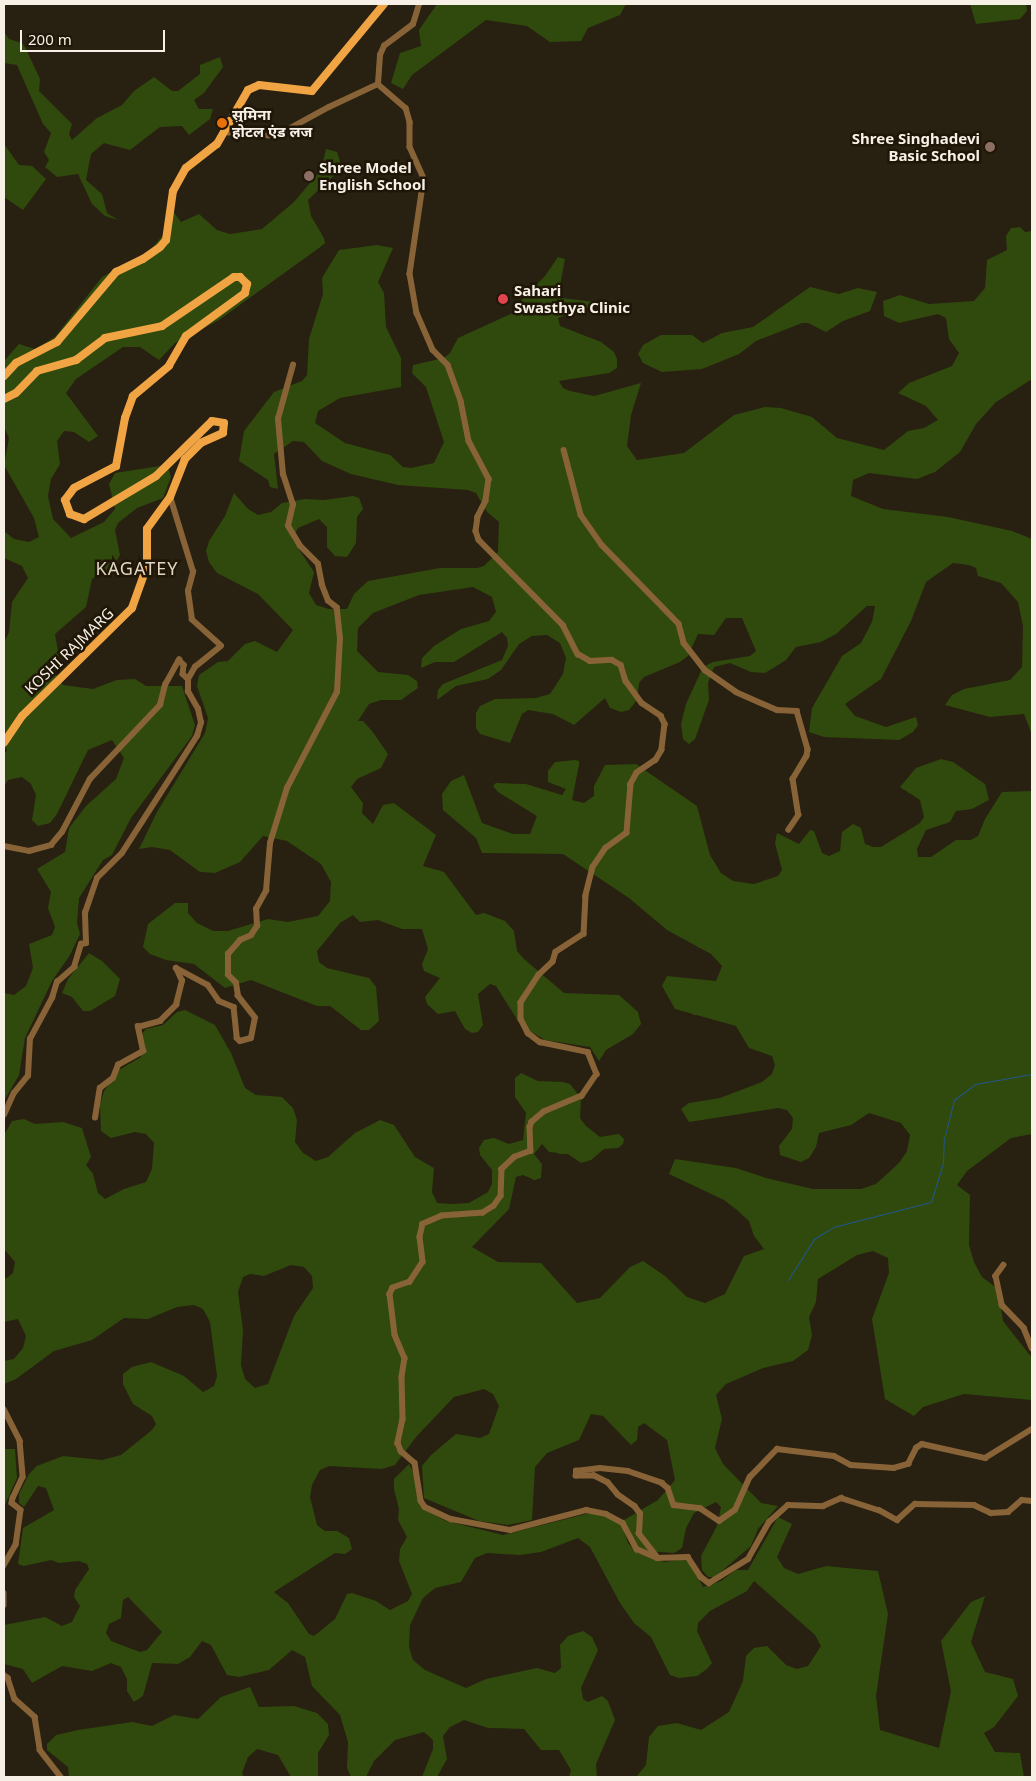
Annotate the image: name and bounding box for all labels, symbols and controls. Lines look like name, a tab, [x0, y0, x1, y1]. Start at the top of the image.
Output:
scale bar	[22, 20, 168, 52]
text: 200 m	[28, 29, 72, 49]
place label: सुमिना होटल एंड लज	[232, 105, 312, 140]
marker: सुमिना होटल एंड लज	[216, 117, 228, 129]
place label: Shree Singhadevi Basic School	[852, 129, 980, 164]
marker: Shree Singhadevi Basic School	[984, 141, 996, 153]
place label: Shree Model English School	[319, 158, 426, 193]
marker: Shree Model English School	[303, 170, 315, 182]
place label: Sahari Swasthya Clinic	[514, 281, 630, 316]
marker: Sahari Swasthya Clinic	[496, 292, 510, 306]
district label: KAGATEY	[95, 557, 179, 579]
street label: KOSHI RAJMARG	[21, 604, 117, 698]

